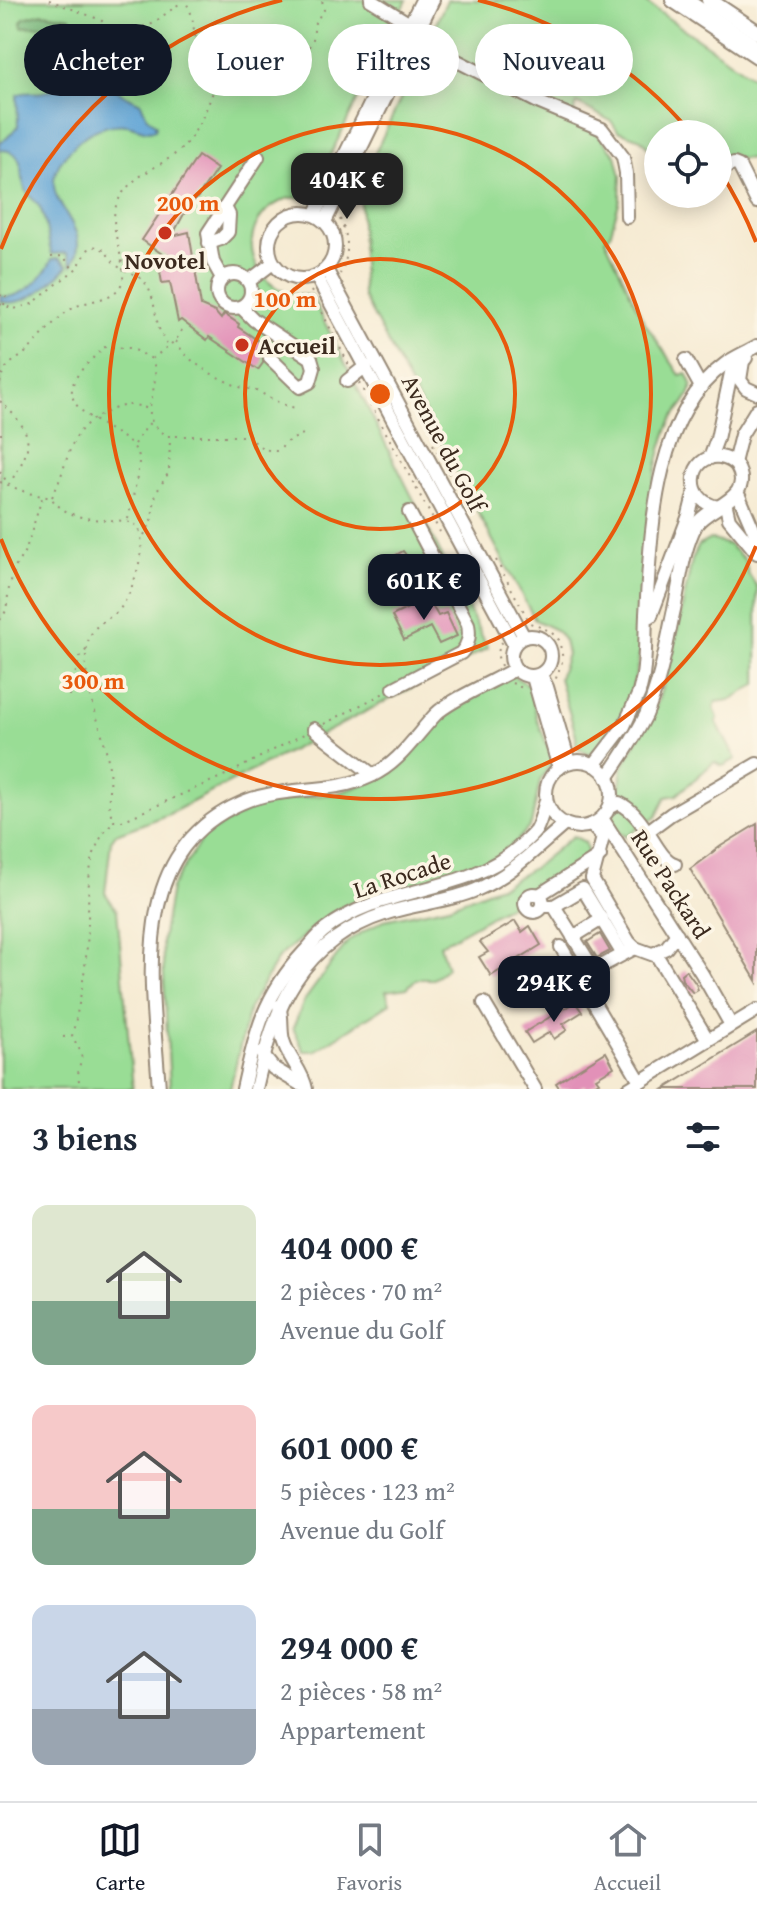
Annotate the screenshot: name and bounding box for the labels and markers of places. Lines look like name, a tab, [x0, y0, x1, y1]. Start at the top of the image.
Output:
pin: 404K €	[282, 153, 412, 221]
marker: Novotel	[156, 224, 174, 242]
place label: Novotel	[124, 243, 206, 278]
place label: Accueil	[258, 328, 336, 363]
marker: Accueil	[233, 336, 251, 354]
centre of rings	[366, 380, 394, 408]
pin: 601K €	[359, 554, 489, 622]
pin: 294K €	[489, 956, 619, 1024]

